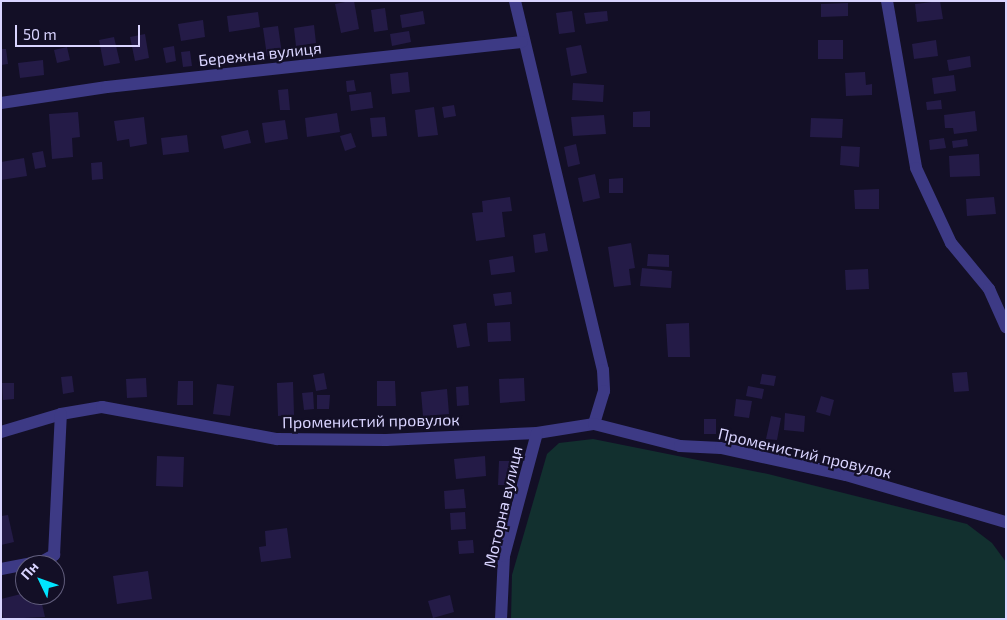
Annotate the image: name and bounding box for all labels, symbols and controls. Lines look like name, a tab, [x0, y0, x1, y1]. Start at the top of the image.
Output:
scale bar	[18, 15, 142, 47]
text: 50 m	[23, 25, 57, 43]
street label: Бережна вулиця	[197, 38, 323, 70]
street label: Променистий провулок	[282, 410, 460, 432]
street label: Променистий провулок	[716, 424, 894, 482]
street label: Моторна вулиця	[480, 444, 526, 570]
north arrow	[15, 555, 65, 605]
text: Пн	[17, 558, 42, 583]

